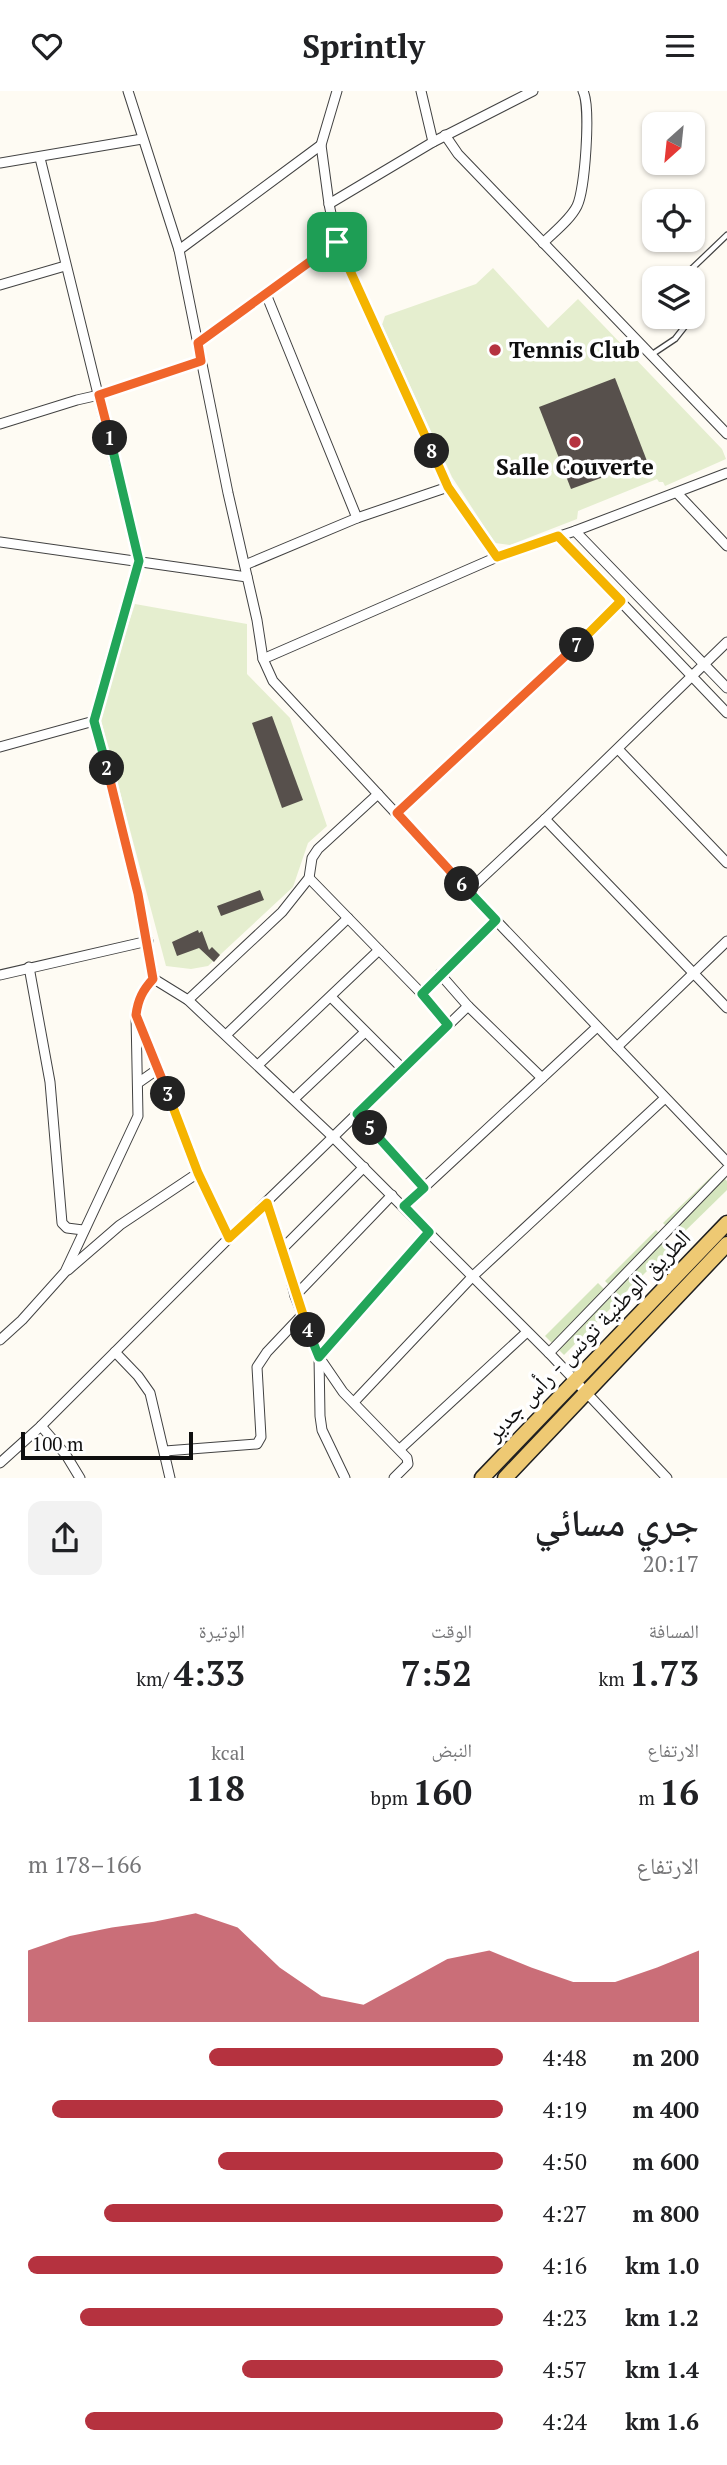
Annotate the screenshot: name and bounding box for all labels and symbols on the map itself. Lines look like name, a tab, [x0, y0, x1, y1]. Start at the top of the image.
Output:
north arrow	[642, 112, 705, 175]
pin	[307, 212, 367, 272]
place label: Tennis Club	[509, 334, 640, 365]
marker: Tennis Club	[487, 342, 503, 358]
pin: 1	[92, 421, 128, 455]
pin: 8	[414, 433, 450, 469]
marker: Salle Couverte	[567, 434, 583, 450]
place label: Salle Couverte	[496, 451, 654, 482]
pin: 7	[560, 627, 594, 663]
pin: 2	[90, 751, 124, 785]
pin: 6	[444, 867, 480, 901]
pin: 3	[150, 1077, 186, 1111]
pin: 5	[352, 1111, 388, 1145]
street label: الطريق الوطنية تونس - رأس جدير	[477, 1222, 697, 1448]
pin: 4	[290, 1313, 326, 1347]
scale bar	[21, 1429, 192, 1461]

